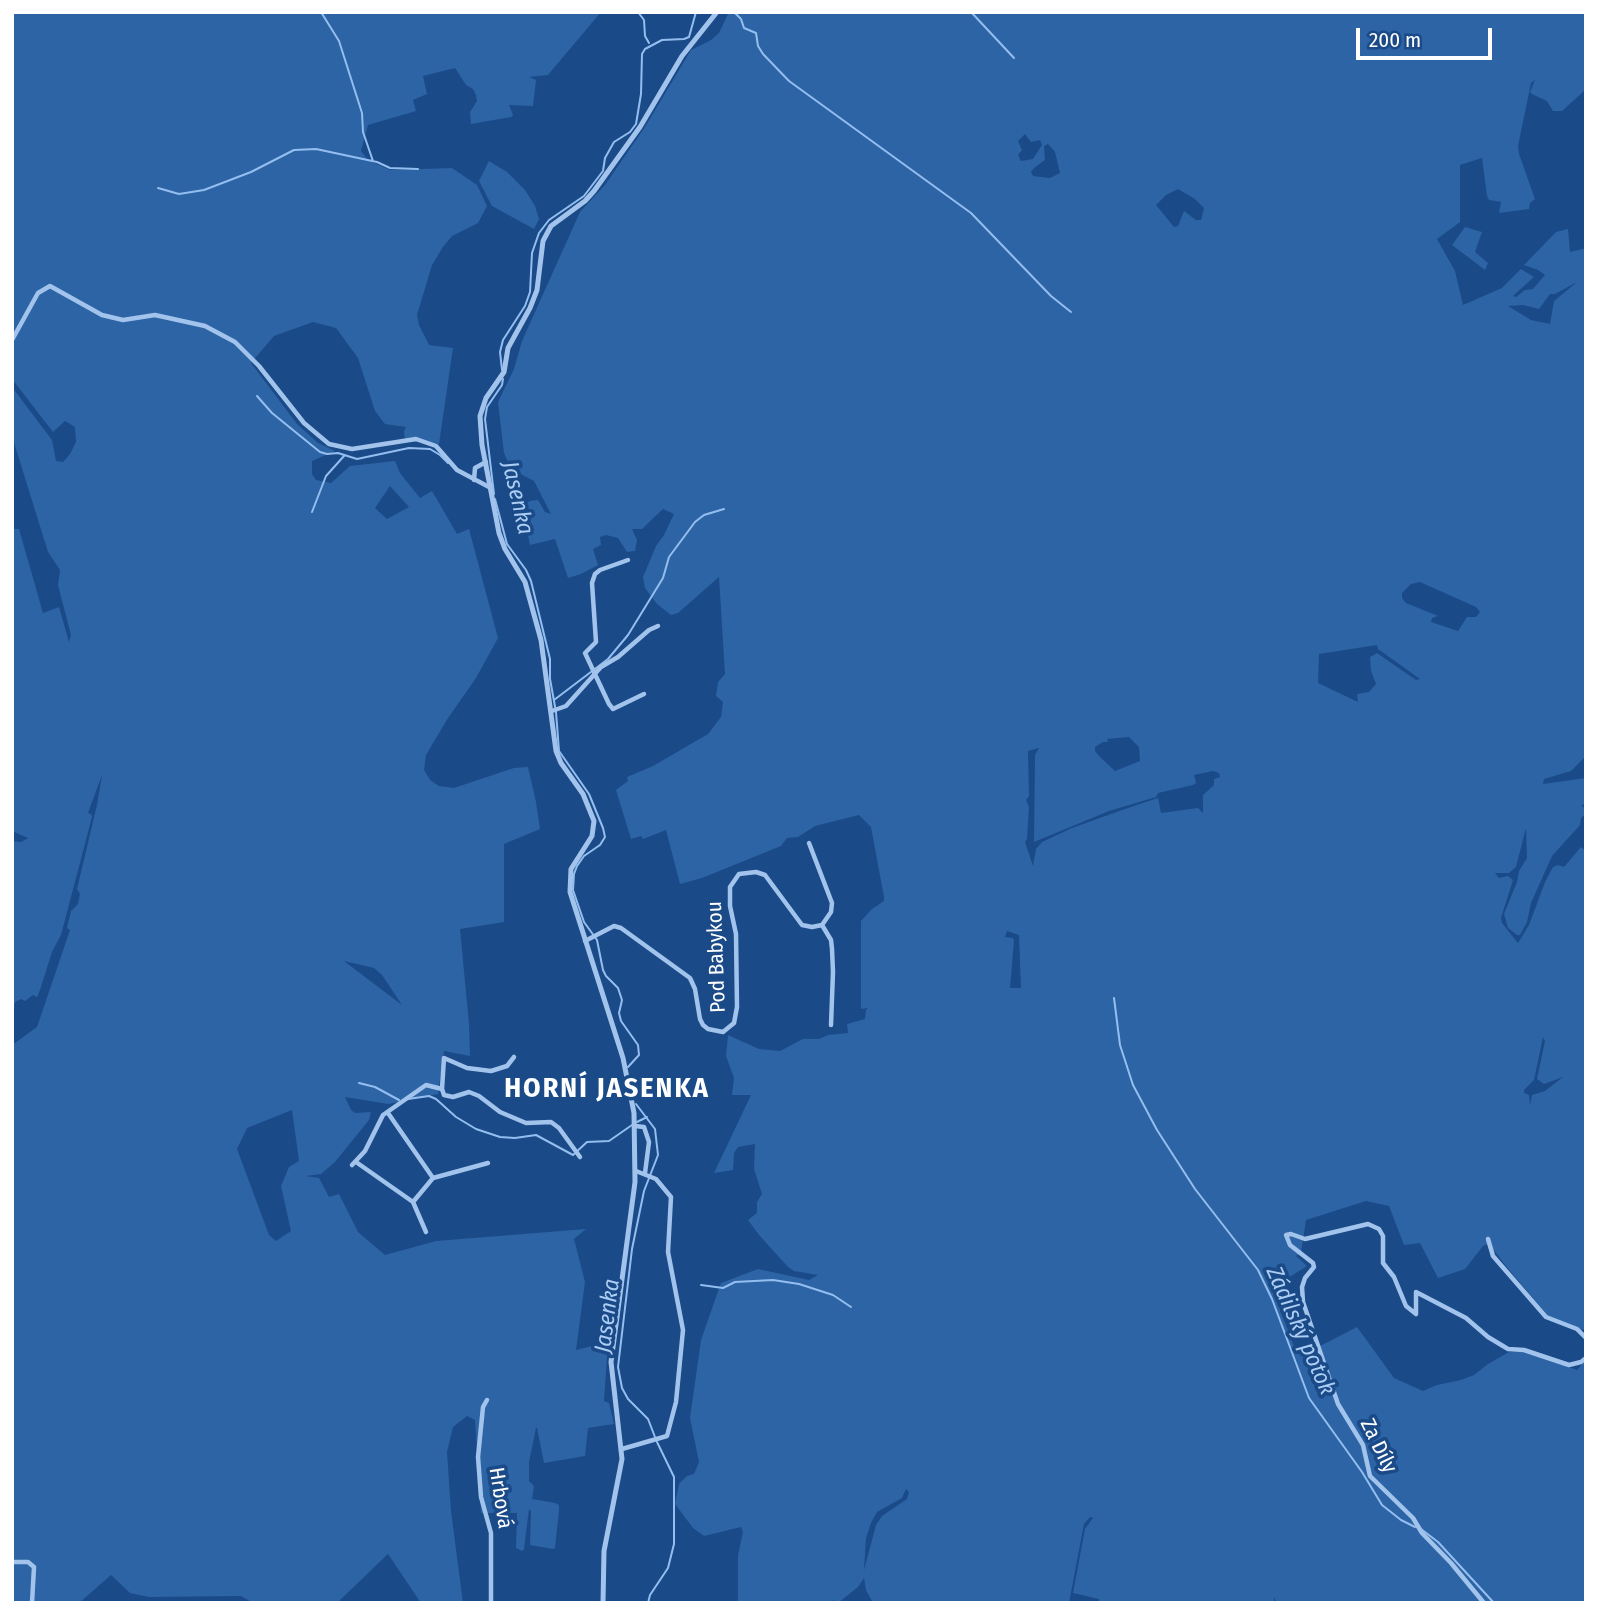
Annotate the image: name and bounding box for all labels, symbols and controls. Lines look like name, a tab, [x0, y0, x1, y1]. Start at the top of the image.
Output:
scale bar	[1360, 14, 1496, 58]
text: 200 m	[1369, 27, 1421, 53]
water label: Jasenka	[495, 459, 539, 537]
street label: Pod Babykou	[702, 901, 732, 1013]
district label: HORNÍ JASENKA	[506, 1072, 708, 1106]
water label: Zádilský potok	[1259, 1263, 1341, 1399]
water label: Jasenka	[590, 1277, 626, 1355]
street label: Za Díly	[1354, 1415, 1402, 1477]
street label: Hrbová	[483, 1466, 517, 1530]

